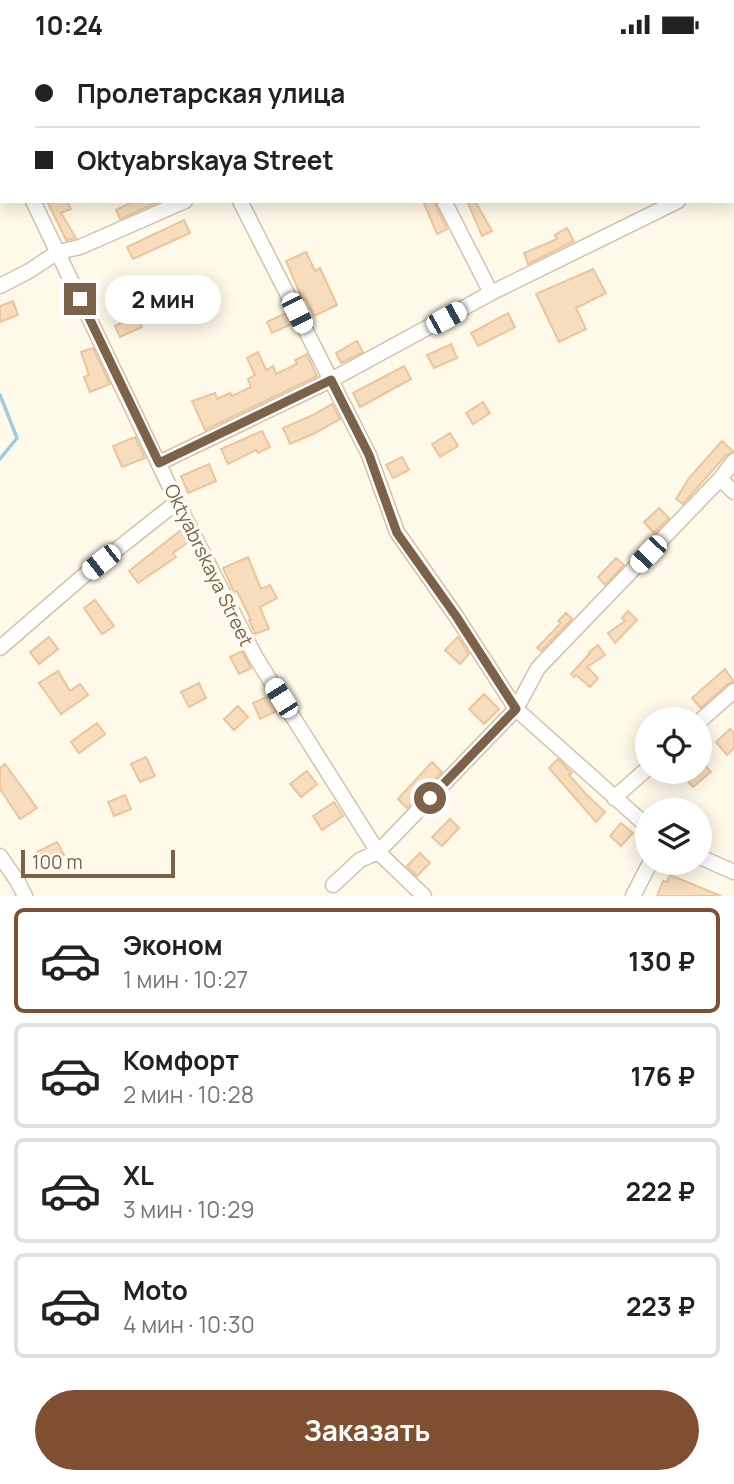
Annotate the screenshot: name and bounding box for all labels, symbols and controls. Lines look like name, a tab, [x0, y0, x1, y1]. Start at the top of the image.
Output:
text: 10:24	[35, 7, 103, 43]
text: Пролетарская улица	[77, 75, 345, 111]
text: Oktyabrskaya Street	[77, 142, 334, 178]
callout: 2 мин	[104, 275, 220, 323]
route end	[64, 283, 96, 315]
text: 2 мин	[131, 283, 195, 315]
car	[279, 290, 316, 336]
car	[423, 299, 470, 337]
street label: Oktyabrskaya Street	[158, 479, 260, 651]
car	[626, 532, 671, 576]
car	[78, 541, 125, 583]
car	[261, 675, 302, 721]
map controls	[635, 707, 712, 875]
button: locate	[635, 707, 712, 784]
route start	[414, 782, 446, 814]
button: layers	[635, 798, 712, 875]
scale bar	[21, 847, 175, 879]
text: 100 m	[32, 849, 83, 875]
text: Эконом	[123, 927, 223, 963]
icon: car	[39, 929, 102, 992]
text: 130 ₽	[628, 943, 695, 979]
text: 1 мин · 10:27	[123, 963, 248, 995]
text: Комфорт	[123, 1042, 239, 1078]
icon: car	[39, 1044, 102, 1107]
text: 176 ₽	[631, 1058, 695, 1094]
text: 2 мин · 10:28	[123, 1078, 254, 1110]
text: XL	[123, 1157, 154, 1193]
icon: car	[39, 1159, 102, 1222]
text: 222 ₽	[626, 1173, 695, 1209]
text: 3 мин · 10:29	[123, 1193, 255, 1225]
text: Moto	[123, 1272, 188, 1308]
icon: car	[39, 1274, 102, 1337]
text: 223 ₽	[626, 1288, 695, 1324]
text: 4 мин · 10:30	[123, 1308, 255, 1340]
button: Заказать	[35, 1390, 699, 1470]

